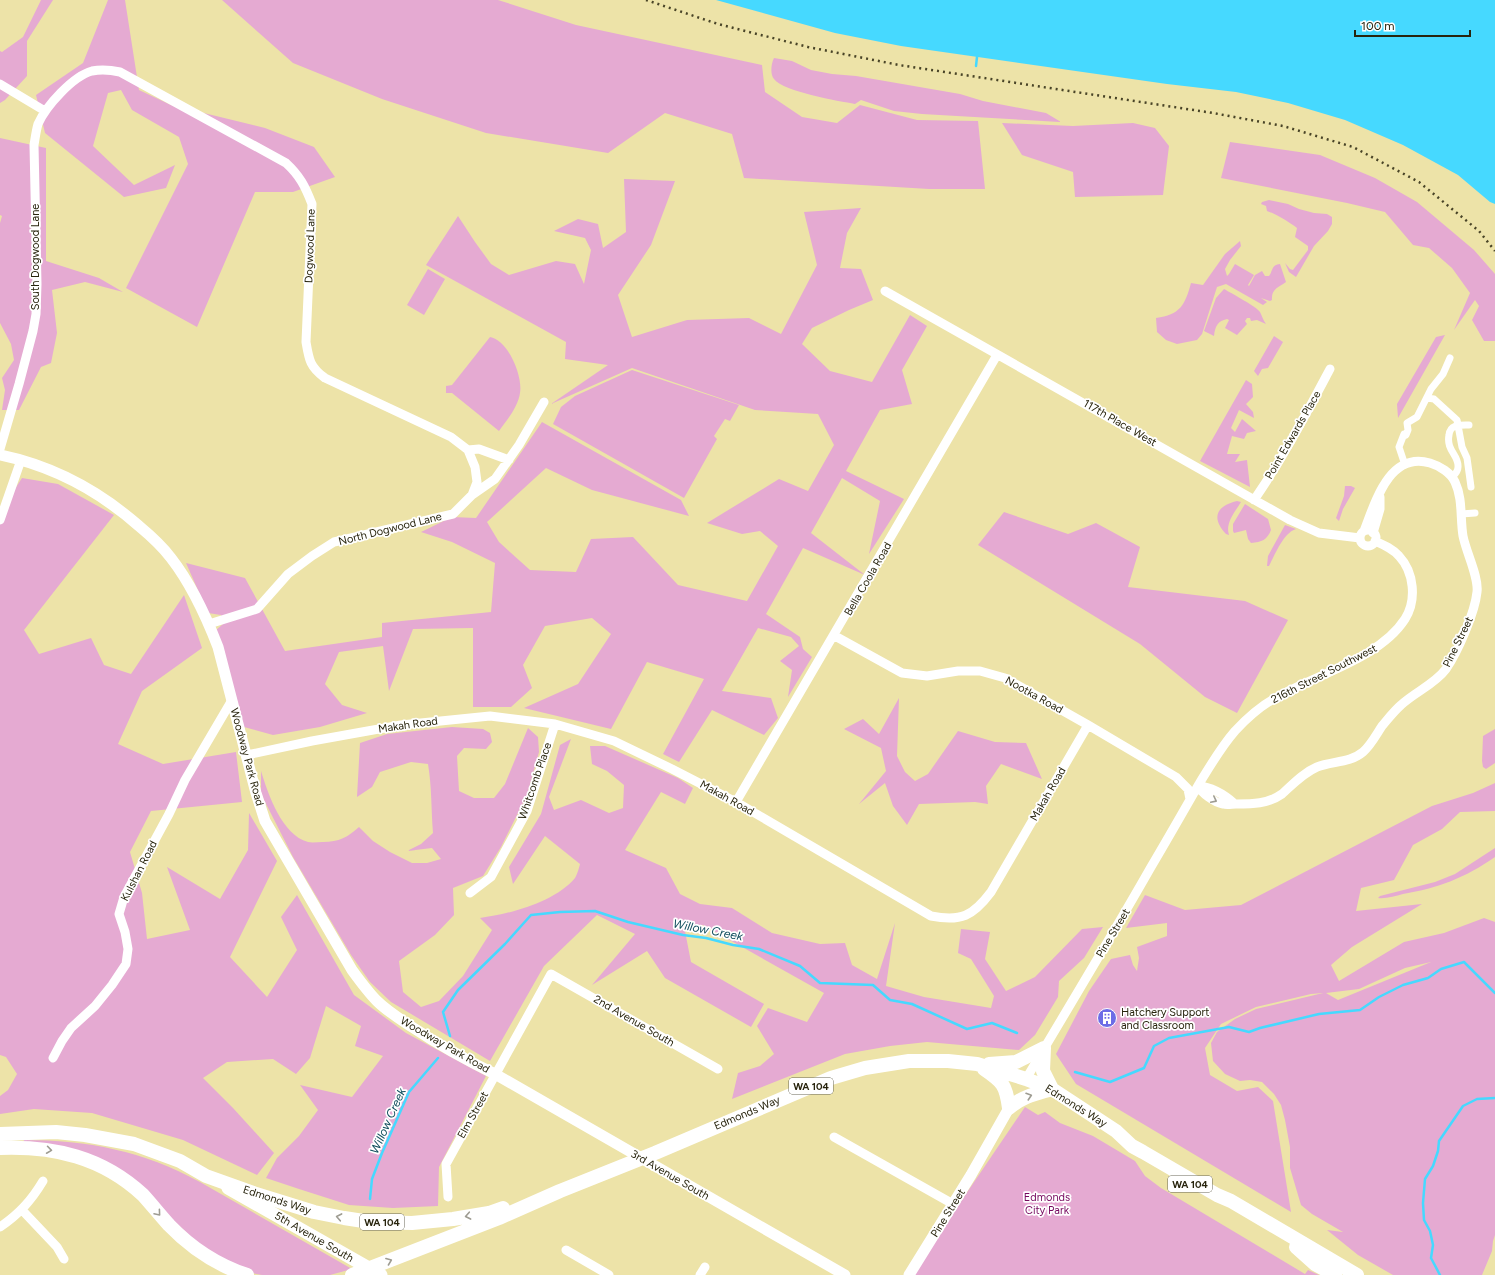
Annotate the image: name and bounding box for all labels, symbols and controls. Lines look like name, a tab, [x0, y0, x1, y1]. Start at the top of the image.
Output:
scale bar	[1355, 12, 1470, 38]
text: 100 m	[1361, 19, 1395, 33]
street label: South Dogwood Lane	[29, 204, 42, 310]
street label: Dogwood Lane	[302, 209, 318, 283]
street label: Point Edwards Place	[1262, 389, 1324, 481]
street label: 117th Place West	[1081, 397, 1159, 449]
street label: North Dogwood Lane	[337, 510, 443, 548]
street label: Bella Coola Road	[842, 540, 894, 618]
street label: Pine Street	[1440, 615, 1476, 669]
street label: 216th Street Southwest	[1269, 642, 1379, 706]
street label: Nootka Road	[1003, 674, 1065, 716]
street label: Woodway Park Road	[228, 707, 266, 807]
street label: Makah Road	[377, 714, 439, 736]
street label: Whitcomb Place	[516, 741, 554, 821]
street label: Makah Road	[1027, 765, 1069, 823]
street label: Makah Road	[698, 778, 756, 818]
one-way arrow	[1210, 795, 1217, 803]
street label: Kulshan Road	[118, 839, 160, 903]
street label: Pine Street	[1093, 906, 1133, 960]
water label: Willow Creek	[672, 916, 745, 944]
street label: 2nd Avenue South	[591, 993, 677, 1049]
place label: Hatchery Support and Classroom	[1121, 1006, 1209, 1032]
building icon: Hatchery Support and Classroom	[1096, 1007, 1118, 1029]
street label: Woodway Park Road	[398, 1014, 492, 1076]
road number: WA 104	[789, 1078, 833, 1094]
street label: Edmonds Way	[1043, 1082, 1110, 1130]
water label: Willow Creek	[367, 1085, 409, 1156]
street label: Elm Street	[455, 1089, 491, 1141]
one-way arrow	[1026, 1092, 1033, 1101]
street label: Edmonds Way	[712, 1093, 782, 1133]
one-way arrow	[45, 1145, 52, 1154]
street label: 3rd Avenue South	[628, 1147, 712, 1203]
road number: WA 104	[1168, 1176, 1212, 1192]
street label: Edmonds Way	[241, 1183, 313, 1217]
street label: Pine Street	[928, 1186, 968, 1240]
park label: Edmonds City Park	[1024, 1191, 1070, 1217]
one-way arrow	[154, 1208, 161, 1216]
street label: 5th Avenue South	[272, 1209, 356, 1265]
one-way arrow	[465, 1212, 471, 1220]
one-way arrow	[336, 1214, 342, 1222]
road number: WA 104	[360, 1214, 404, 1230]
one-way arrow	[385, 1258, 392, 1266]

